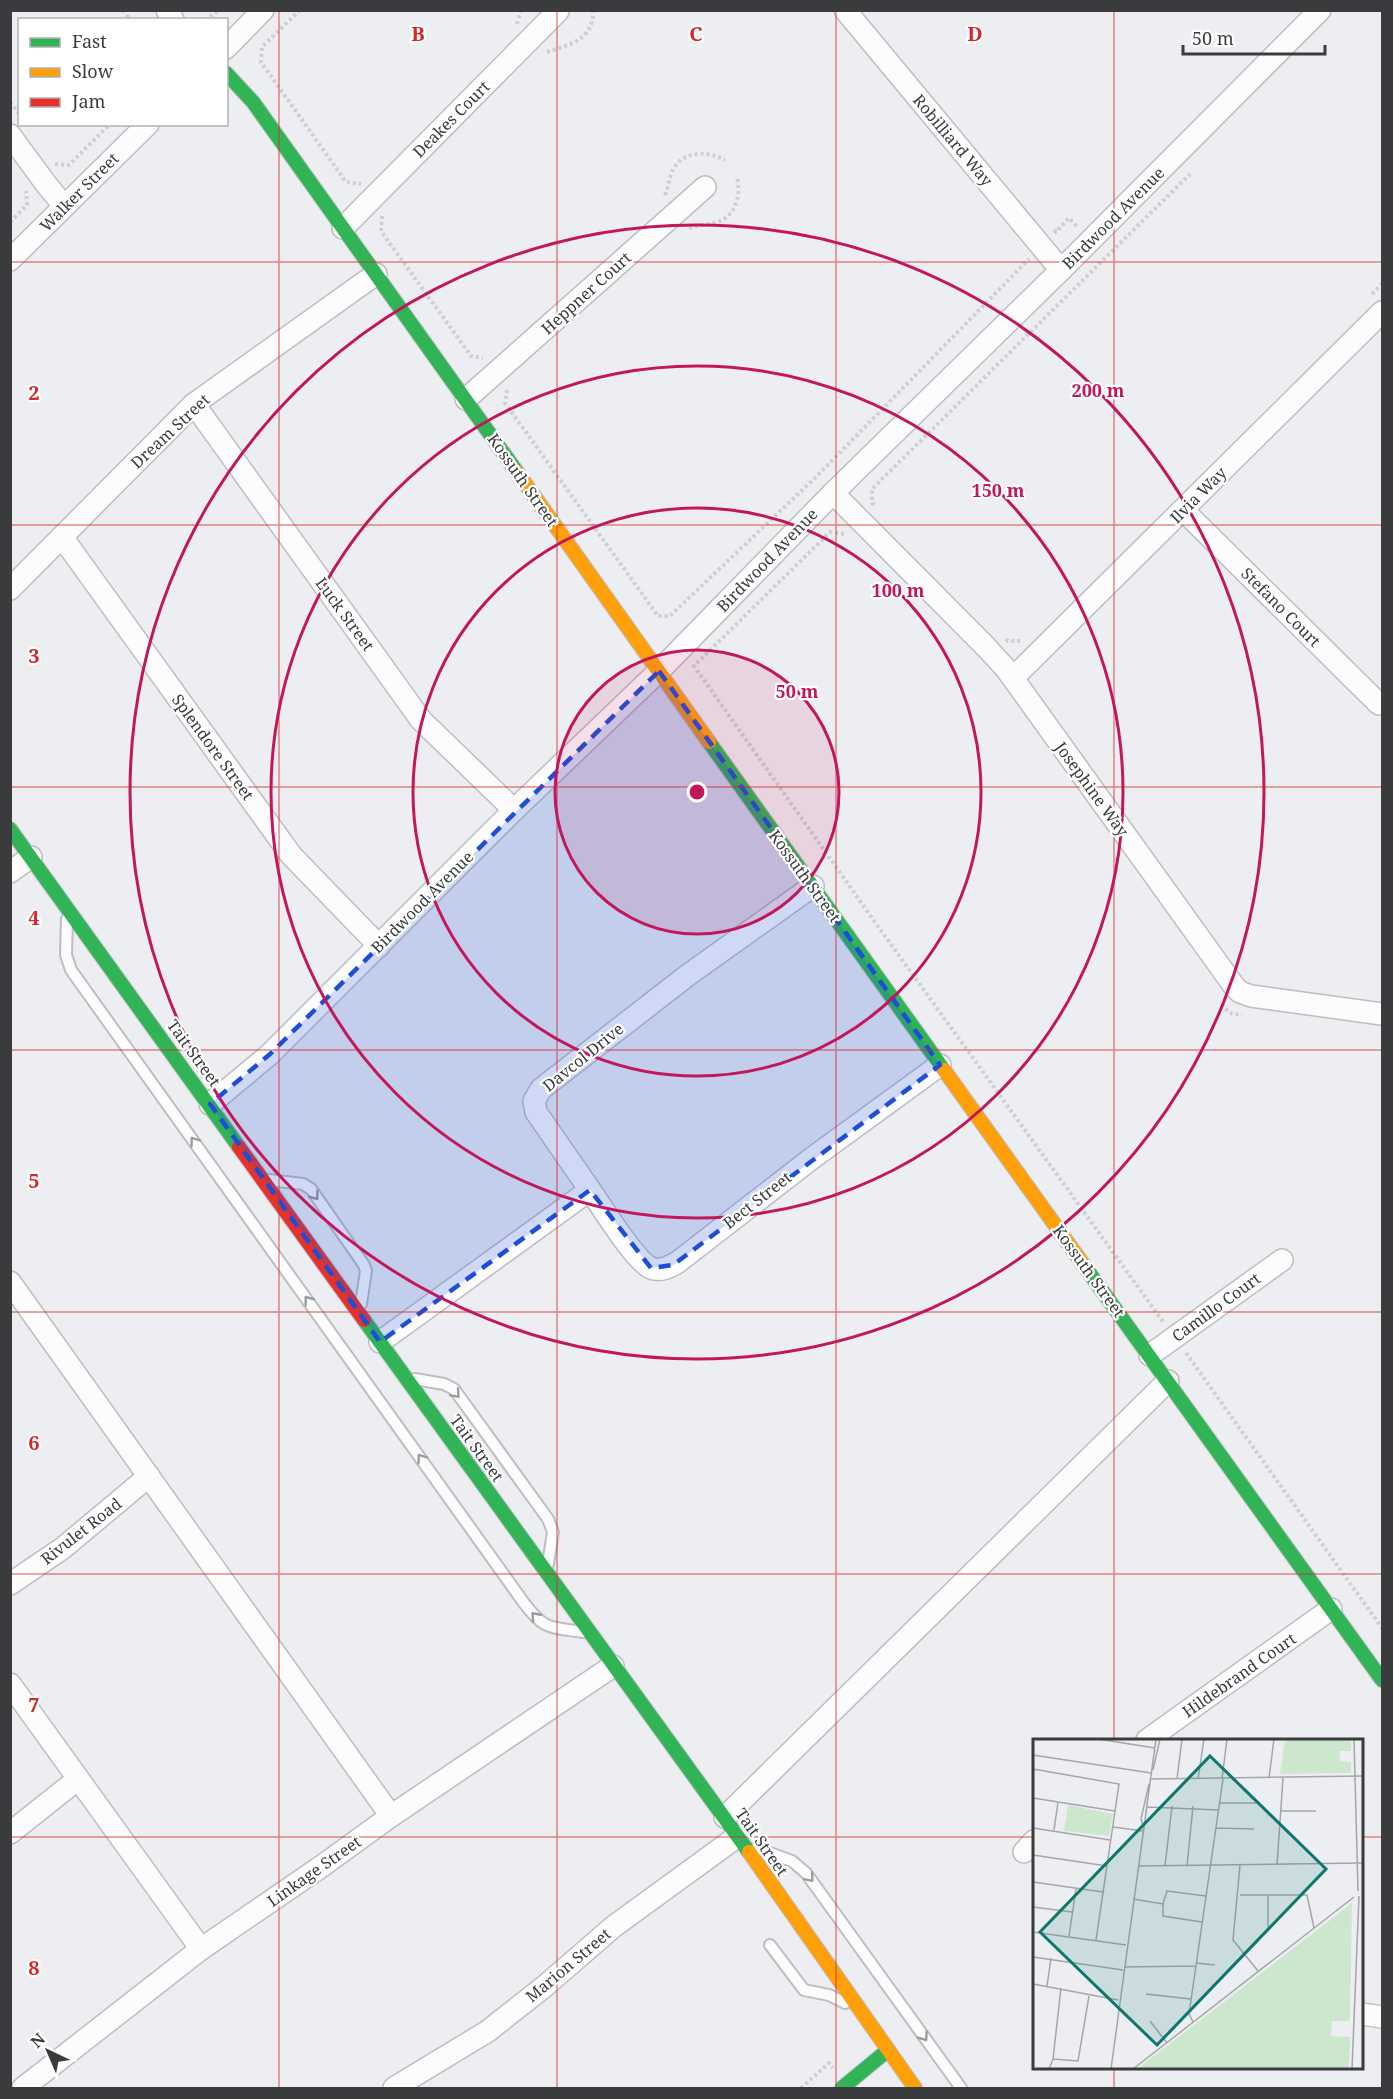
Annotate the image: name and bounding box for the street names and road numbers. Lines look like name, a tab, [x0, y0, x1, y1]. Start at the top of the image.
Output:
street label: Deakes Court	[408, 75, 495, 162]
street label: Robilliard Way	[908, 89, 999, 191]
street label: Walker Street	[35, 147, 124, 236]
street label: Birdwood Avenue	[1057, 162, 1169, 274]
street label: Heppner Court	[536, 246, 636, 339]
street label: Dream Street	[126, 388, 215, 473]
street label: Kossuth Street	[483, 429, 564, 531]
street label: Ilvia Way	[1165, 461, 1232, 528]
street label: Birdwood Avenue	[712, 503, 822, 617]
street label: Stefano Court	[1236, 562, 1326, 652]
street label: Luck Street	[311, 573, 379, 656]
street label: Splendore Street	[167, 689, 259, 805]
street label: Josephine Way	[1050, 736, 1134, 842]
street label: Kossuth Street	[764, 825, 846, 927]
street label: Birdwood Avenue	[366, 846, 478, 958]
street label: Tait Street	[162, 1015, 226, 1091]
street label: Davcol Drive	[538, 1018, 628, 1096]
street label: Bect Street	[718, 1166, 796, 1234]
street label: Kossuth Street	[1048, 1220, 1130, 1322]
street label: Camillo Court	[1167, 1267, 1265, 1347]
street label: Tait Street	[445, 1410, 509, 1486]
street label: Rivulet Road	[36, 1492, 126, 1570]
street label: Hildebrand Court	[1178, 1627, 1300, 1722]
street label: Tait Street	[731, 1804, 794, 1881]
street label: Linkage Street	[263, 1830, 366, 1911]
street label: Marion Street	[521, 1923, 616, 2007]

